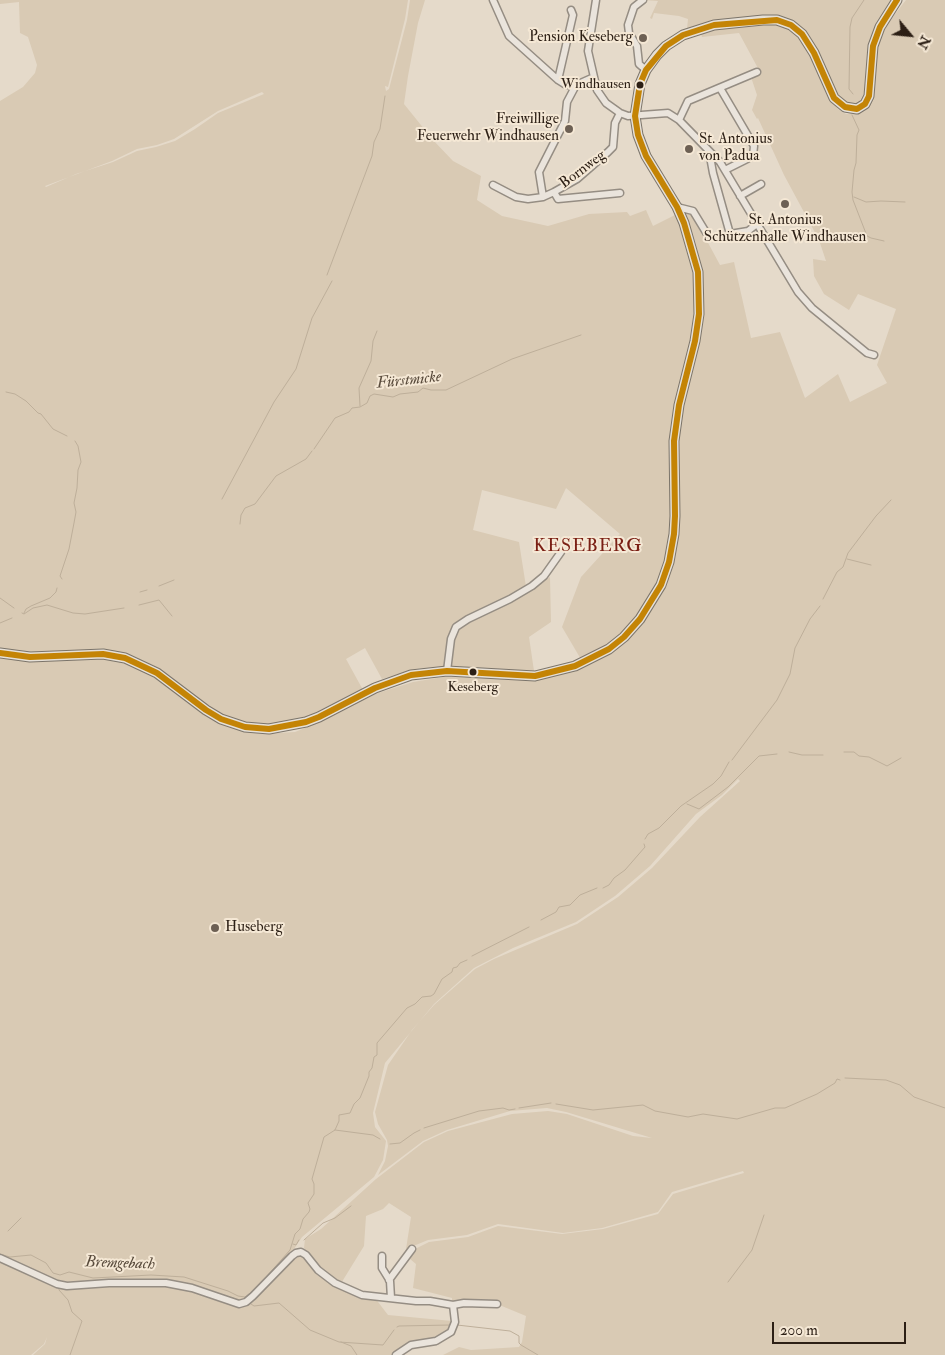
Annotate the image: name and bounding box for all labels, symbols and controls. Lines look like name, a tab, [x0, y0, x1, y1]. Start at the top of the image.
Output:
north arrow	[885, 10, 935, 60]
place label: Pension Keseberg	[529, 29, 633, 47]
marker: Pension Keseberg	[637, 32, 649, 44]
text: N	[913, 33, 934, 52]
place label: Windhausen	[561, 77, 631, 93]
marker: Windhausen	[635, 80, 645, 90]
place label: Freiwillige Feuerwehr Windhausen	[417, 111, 559, 146]
marker: Freiwillige Feuerwehr Windhausen	[563, 123, 575, 135]
place label: St. Antonius von Padua	[699, 131, 772, 166]
marker: St. Antonius von Padua	[683, 143, 695, 155]
street label: Bornweg	[556, 147, 610, 193]
marker: St. Antonius Schützenhalle Windhausen	[779, 198, 791, 210]
place label: St. Antonius Schützenhalle Windhausen	[704, 212, 866, 247]
water label: Fürstmicke	[376, 368, 442, 394]
district label: KESEBERG	[533, 536, 643, 558]
marker: Keseberg	[468, 667, 478, 677]
place label: Keseberg	[448, 680, 498, 696]
place label: Huseberg	[225, 919, 283, 937]
marker: Huseberg	[209, 922, 221, 934]
water label: Bremgebach	[85, 1253, 155, 1275]
scale bar	[775, 1312, 909, 1344]
text: 200 m	[780, 1321, 818, 1340]

